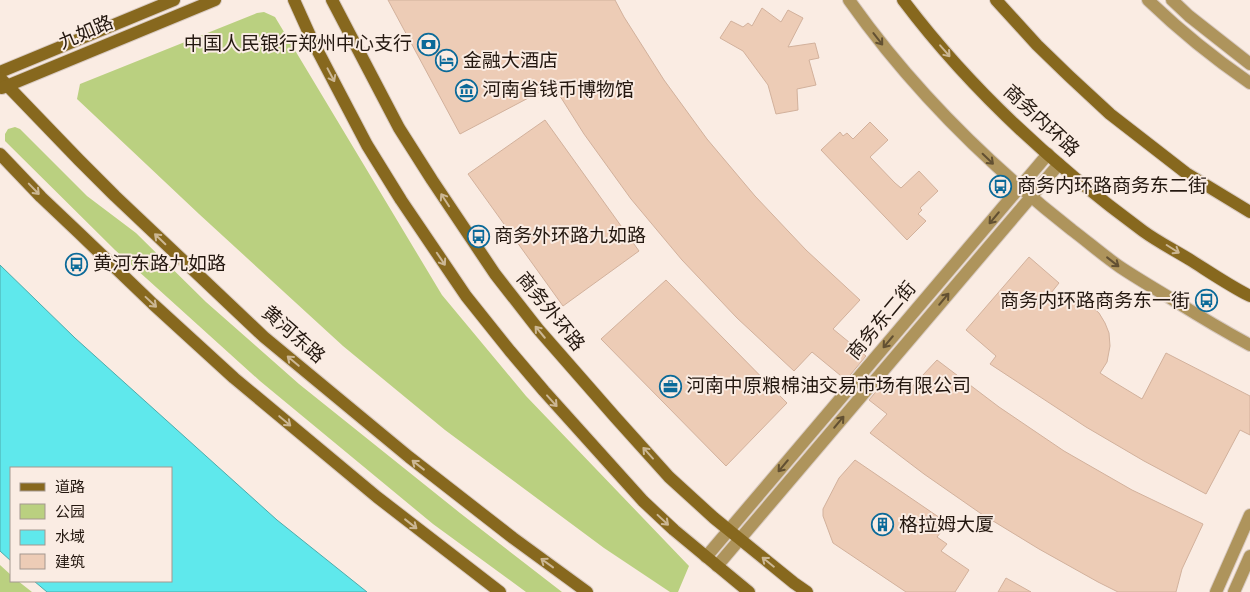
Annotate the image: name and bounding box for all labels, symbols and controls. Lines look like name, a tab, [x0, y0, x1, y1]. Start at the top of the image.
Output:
street label: 九如路	[56, 12, 116, 53]
bank icon: 中国人民银行郑州中心支行	[416, 32, 440, 56]
one-way arrow	[873, 32, 884, 45]
place label: 中国人民银行郑州中心支行	[184, 33, 412, 54]
one-way arrow	[939, 45, 951, 58]
hotel icon: 金融大酒店	[435, 49, 459, 73]
place label: 金融大酒店	[463, 50, 558, 71]
one-way arrow	[326, 67, 336, 82]
museum icon: 河南省钱币博物馆	[454, 78, 478, 102]
place label: 河南省钱币博物馆	[482, 79, 634, 100]
street label: 商务内环路	[1000, 80, 1084, 160]
one-way arrow	[982, 153, 995, 165]
bus stop icon: 商务内环路商务东二街	[989, 174, 1013, 198]
place label: 商务内环路商务东二街	[1017, 175, 1207, 196]
one-way arrow	[28, 182, 40, 195]
one-way arrow	[440, 194, 450, 208]
one-way arrow	[988, 212, 999, 225]
bus stop icon: 商务外环路九如路	[466, 224, 490, 248]
place label: 商务外环路九如路	[494, 225, 646, 246]
one-way arrow	[154, 233, 167, 245]
one-way arrow	[1165, 244, 1179, 254]
bus stop icon: 黄河东路九如路	[65, 252, 89, 276]
one-way arrow	[436, 252, 446, 266]
place label: 黄河东路九如路	[93, 253, 226, 274]
one-way arrow	[1107, 256, 1120, 267]
street label: 商务外环路	[513, 268, 589, 355]
street label: 商务东二街	[843, 277, 920, 363]
bus stop icon: 商务内环路商务东一街	[1194, 289, 1218, 313]
place label: 商务内环路商务东一街	[1000, 290, 1190, 311]
one-way arrow	[939, 292, 950, 305]
one-way arrow	[144, 296, 157, 308]
street label: 黄河东路	[258, 301, 329, 367]
one-way arrow	[535, 325, 546, 338]
one-way arrow	[883, 335, 894, 348]
one-way arrow	[287, 355, 300, 366]
office icon: 河南中原粮棉油交易市场有限公司	[658, 374, 682, 398]
place label: 河南中原粮棉油交易市场有限公司	[686, 375, 971, 396]
one-way arrow	[547, 394, 558, 407]
one-way arrow	[279, 415, 292, 426]
one-way arrow	[834, 416, 845, 429]
one-way arrow	[642, 447, 654, 460]
one-way arrow	[412, 459, 425, 470]
one-way arrow	[778, 459, 789, 472]
legend	[10, 467, 172, 582]
text: 道路	[55, 479, 85, 495]
text: 公园	[55, 504, 85, 520]
building icon: 格拉姆大厦	[871, 513, 895, 537]
one-way arrow	[656, 514, 669, 526]
place label: 格拉姆大厦	[899, 514, 994, 535]
one-way arrow	[404, 518, 417, 529]
text: 水域	[55, 529, 85, 545]
text: 建筑	[55, 554, 85, 570]
one-way arrow	[762, 557, 775, 568]
one-way arrow	[540, 558, 554, 568]

